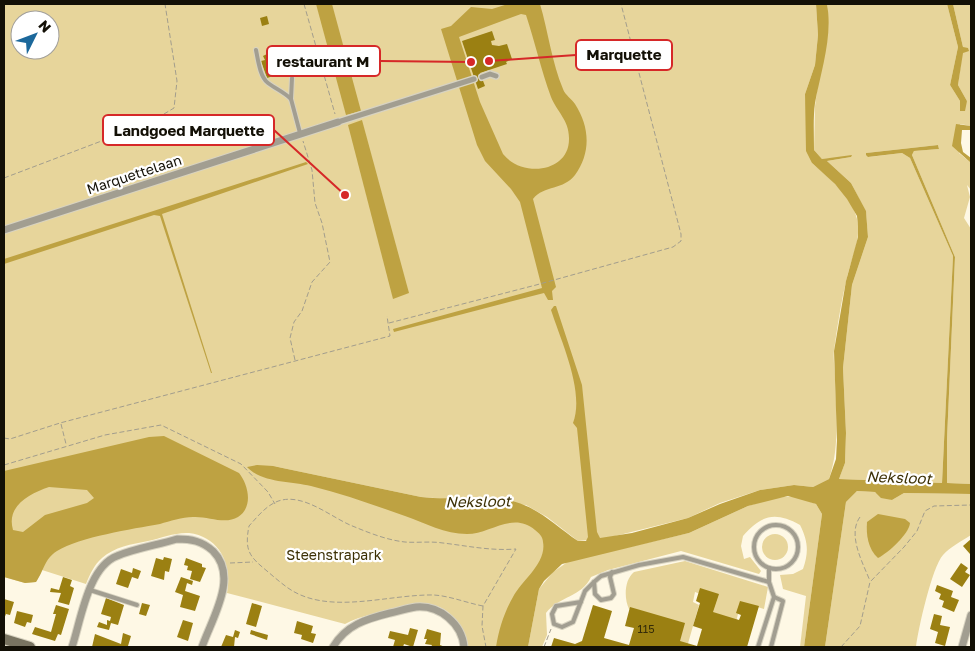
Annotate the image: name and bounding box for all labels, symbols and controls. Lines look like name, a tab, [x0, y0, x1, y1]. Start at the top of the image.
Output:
north arrow	[10, 10, 60, 60]
text: N	[35, 16, 55, 36]
callout: Marquette	[576, 40, 672, 70]
text: Marquette	[586, 45, 662, 63]
callout: restaurant M	[267, 46, 380, 76]
text: restaurant M	[277, 52, 369, 70]
callout: Landgoed Marquette	[103, 115, 274, 145]
text: Landgoed Marquette	[113, 121, 265, 139]
street label: Marquettelaan	[85, 151, 183, 197]
water label: Neksloot	[866, 467, 934, 487]
water label: Neksloot	[445, 491, 513, 511]
park label: Steenstrapark	[286, 546, 382, 563]
house number: 115	[637, 622, 655, 635]

